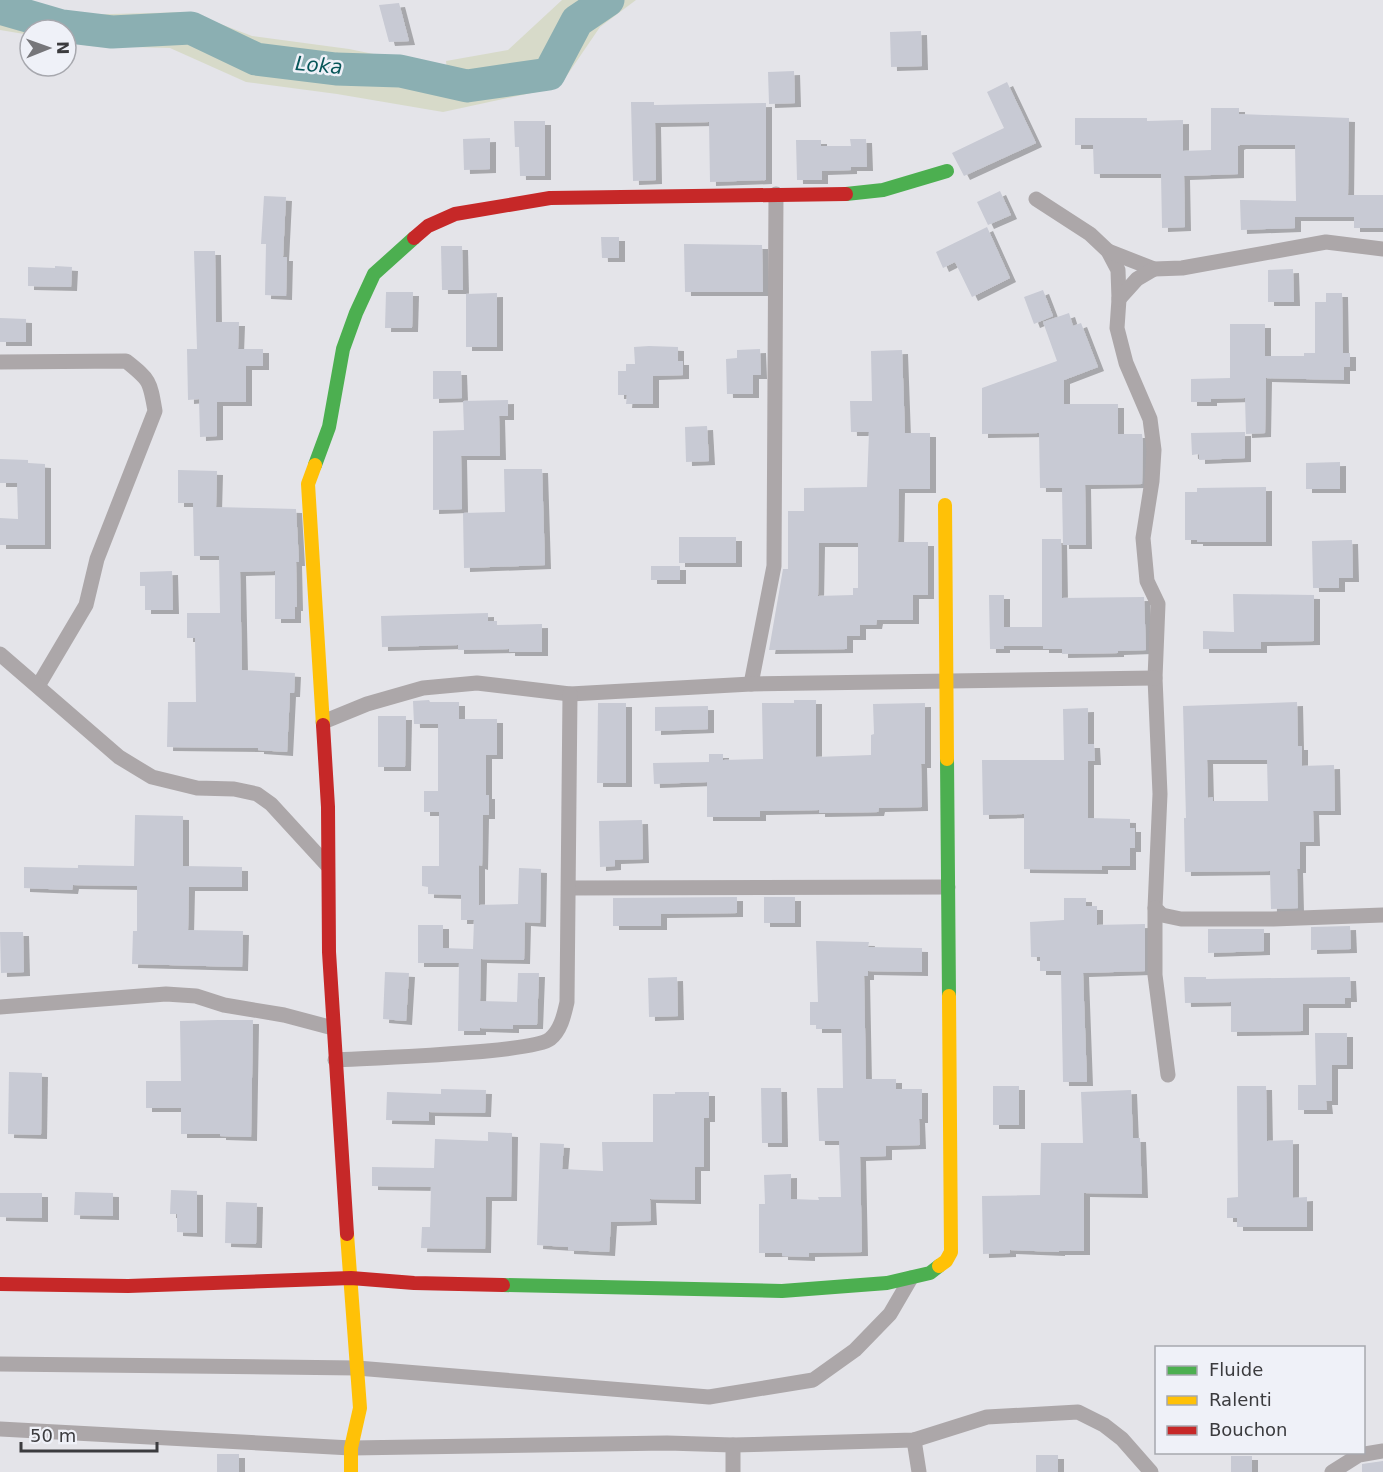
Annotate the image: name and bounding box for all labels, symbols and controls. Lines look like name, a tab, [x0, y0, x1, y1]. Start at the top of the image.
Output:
north arrow	[18, 18, 78, 78]
text: N	[53, 41, 72, 55]
water label: Loka	[294, 51, 344, 79]
legend	[1155, 1346, 1365, 1454]
text: Fluide	[1209, 1359, 1263, 1380]
text: Ralenti	[1209, 1389, 1272, 1410]
scale bar	[21, 1415, 158, 1453]
text: Bouchon	[1209, 1419, 1288, 1440]
text: 50 m	[30, 1425, 76, 1446]

